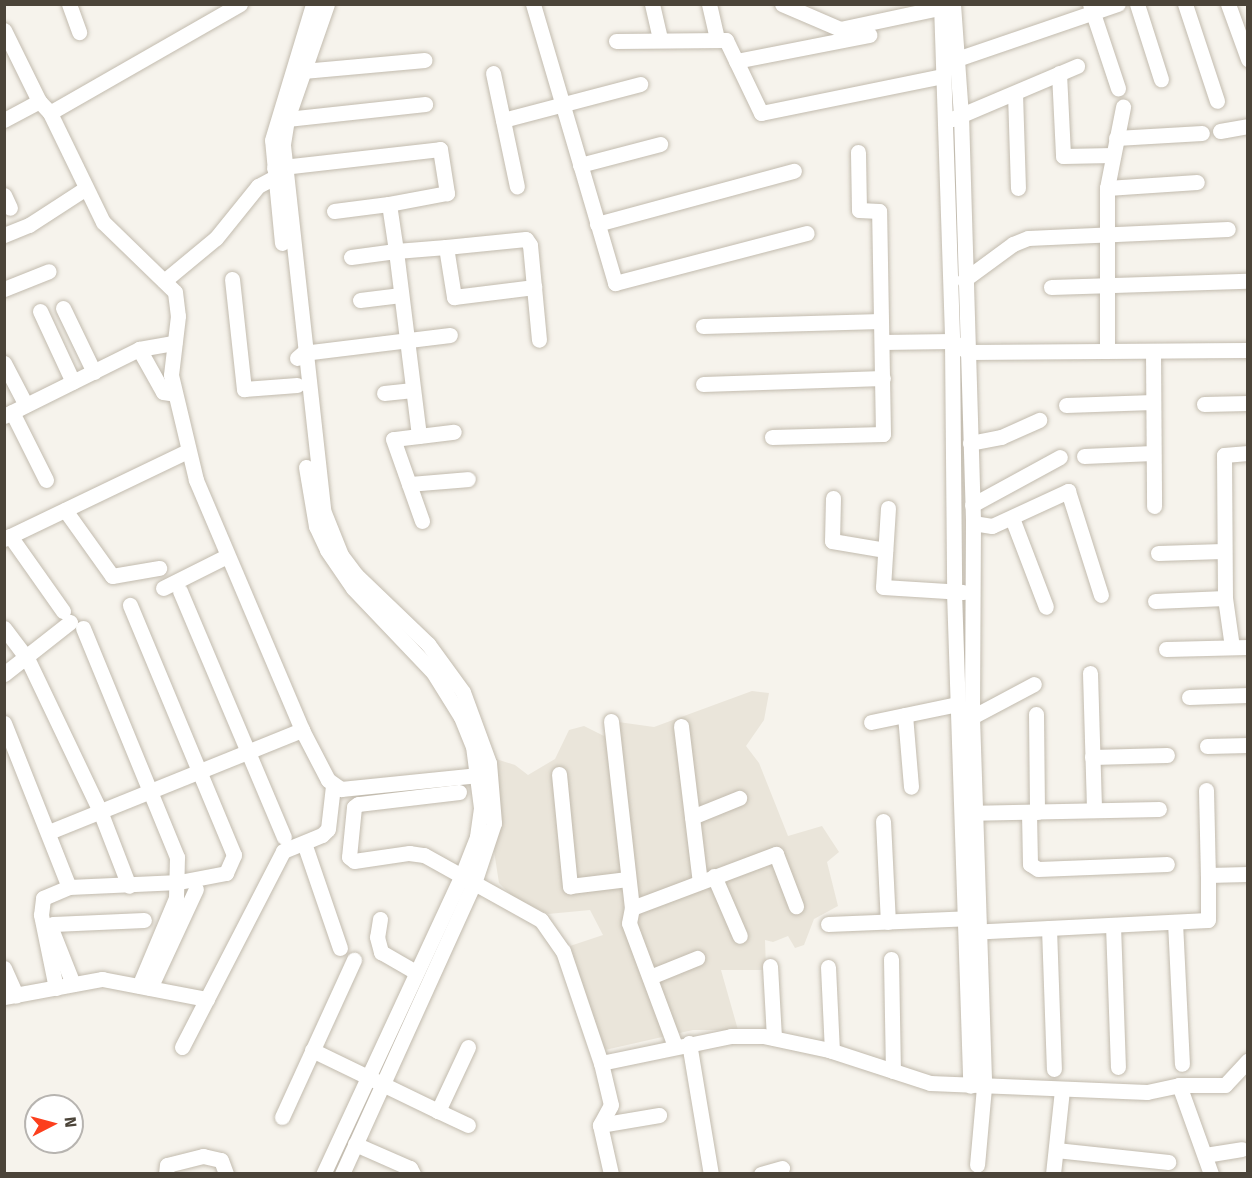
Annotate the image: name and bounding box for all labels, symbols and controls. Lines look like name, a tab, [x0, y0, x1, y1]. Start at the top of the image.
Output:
north arrow	[24, 1094, 84, 1154]
text: N	[60, 1116, 80, 1129]

